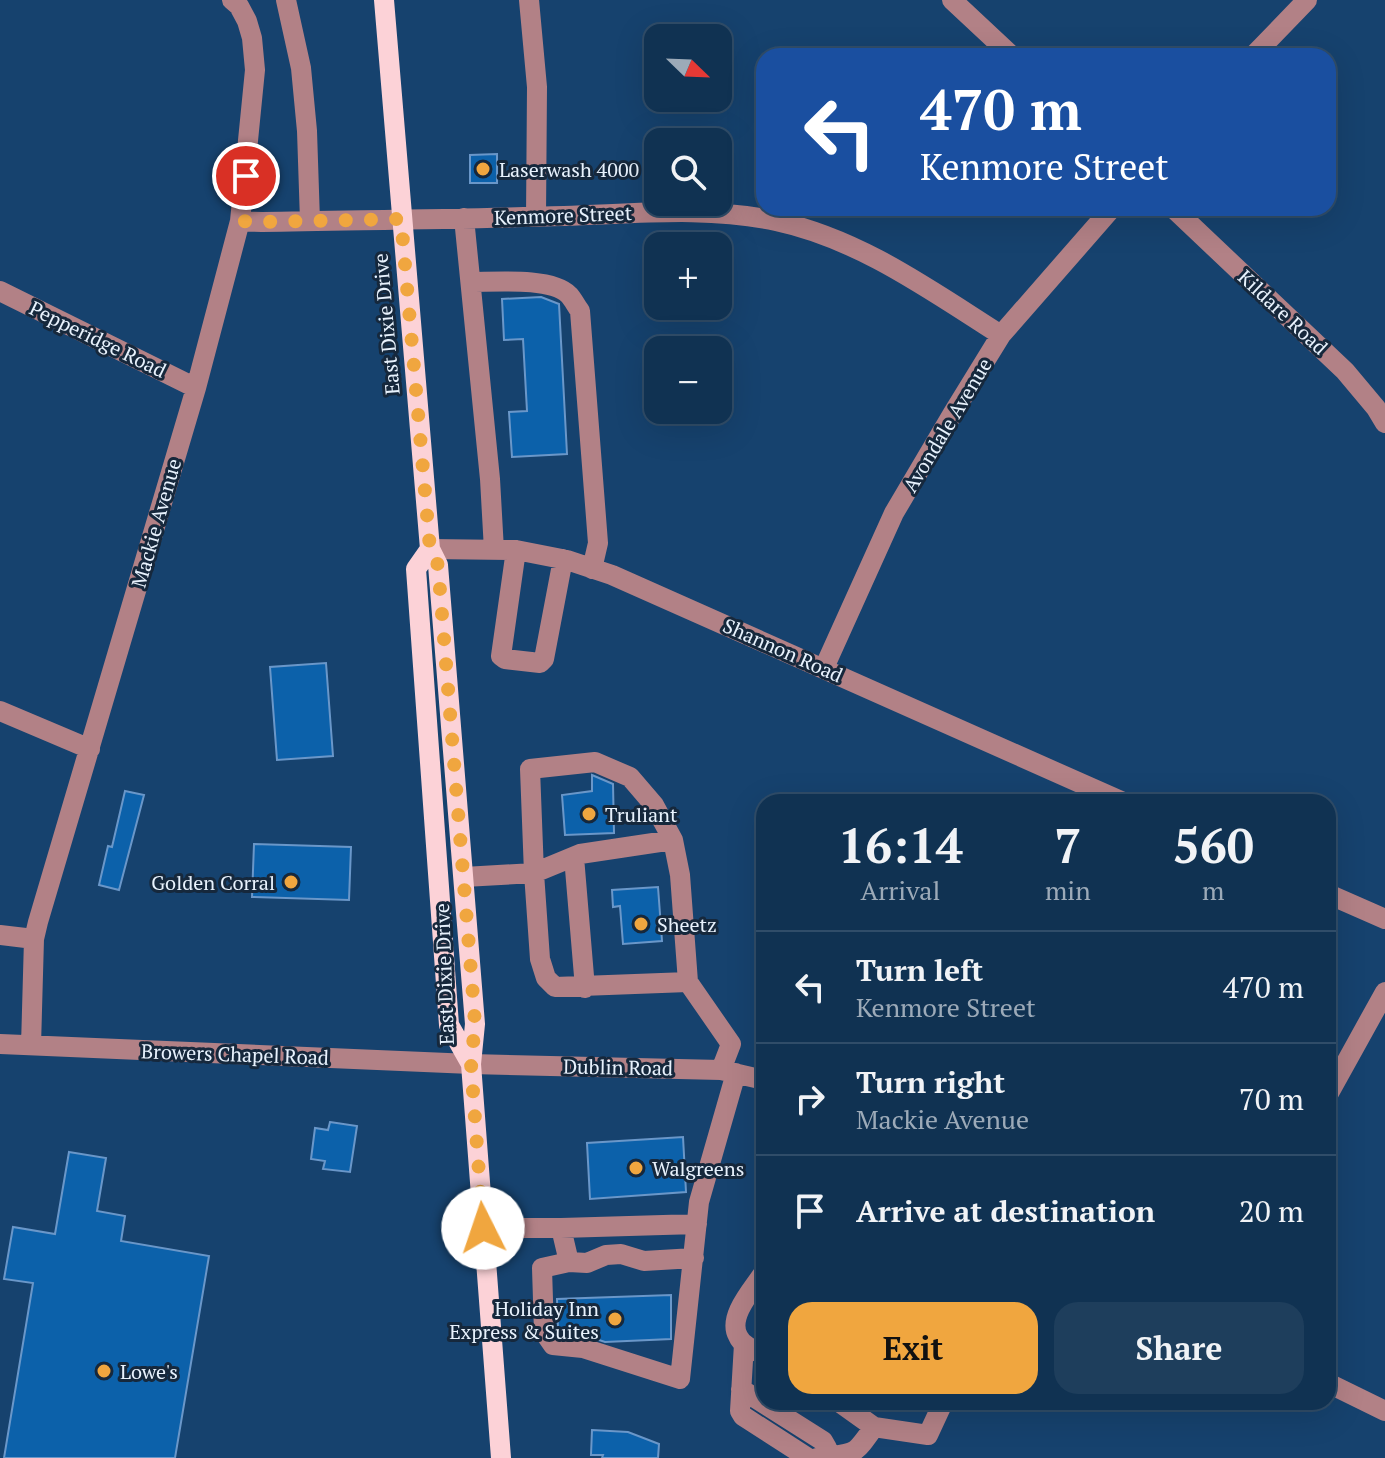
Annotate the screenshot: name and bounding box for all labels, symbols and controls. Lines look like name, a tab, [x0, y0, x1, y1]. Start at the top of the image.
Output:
north arrow	[644, 24, 732, 112]
map controls	[644, 24, 732, 424]
text: 470 m	[920, 72, 1082, 146]
icon: left	[788, 80, 892, 184]
button: search	[644, 128, 732, 216]
pin	[212, 142, 280, 210]
text: Kenmore Street	[920, 143, 1169, 190]
icon: arrive	[224, 154, 268, 198]
place label: Laserwash 4000	[499, 156, 639, 183]
marker: Laserwash 4000	[474, 160, 492, 178]
street label: Kenmore Street	[493, 199, 633, 231]
button: +	[644, 232, 732, 320]
street label: East Dixie Drive	[366, 252, 406, 396]
street label: Kildare Road	[1232, 263, 1334, 361]
street label: Pepperidge Road	[25, 294, 171, 384]
button: −	[644, 336, 732, 424]
street label: Avondale Avenue	[896, 353, 998, 497]
street label: Mackie Avenue	[125, 455, 187, 591]
street label: Shannon Road	[719, 611, 847, 689]
place label: Truliant	[605, 801, 678, 828]
marker: Truliant	[580, 805, 598, 823]
text: 16:14	[838, 813, 963, 877]
text: 7	[1054, 813, 1081, 877]
text: 560	[1173, 813, 1254, 877]
place label: Golden Corral	[151, 869, 275, 896]
marker: Golden Corral	[282, 873, 300, 891]
text: Arrival	[861, 873, 940, 907]
text: min	[1045, 873, 1091, 907]
text: m	[1202, 873, 1225, 907]
street label: East Dixie Drive	[428, 903, 460, 1045]
place label: Sheetz	[657, 911, 717, 938]
marker: Sheetz	[632, 915, 650, 933]
text: Turn left	[856, 950, 983, 990]
icon: left	[788, 965, 832, 1009]
text: 470 m	[1223, 967, 1304, 1007]
text: Kenmore Street	[856, 990, 1036, 1024]
street label: Browers Chapel Road	[141, 1037, 329, 1071]
street label: Dublin Road	[563, 1053, 673, 1081]
text: Turn right	[856, 1062, 1005, 1102]
icon: right	[788, 1077, 832, 1121]
text: 70 m	[1239, 1079, 1304, 1119]
text: Mackie Avenue	[856, 1102, 1029, 1136]
place label: Walgreens	[652, 1155, 744, 1182]
marker: Walgreens	[627, 1159, 645, 1177]
position arrow	[441, 1186, 525, 1270]
icon: arrive	[788, 1189, 832, 1233]
text: Arrive at destination	[856, 1191, 1155, 1231]
text: 20 m	[1239, 1191, 1304, 1231]
place label: Holiday Inn Express & Suites	[449, 1295, 599, 1345]
button: Exit	[788, 1302, 1038, 1394]
button: Share	[1054, 1302, 1304, 1394]
marker: Holiday Inn Express & Suites	[606, 1310, 624, 1328]
place label: Lowe's	[120, 1358, 178, 1385]
marker: Lowe's	[95, 1362, 113, 1380]

